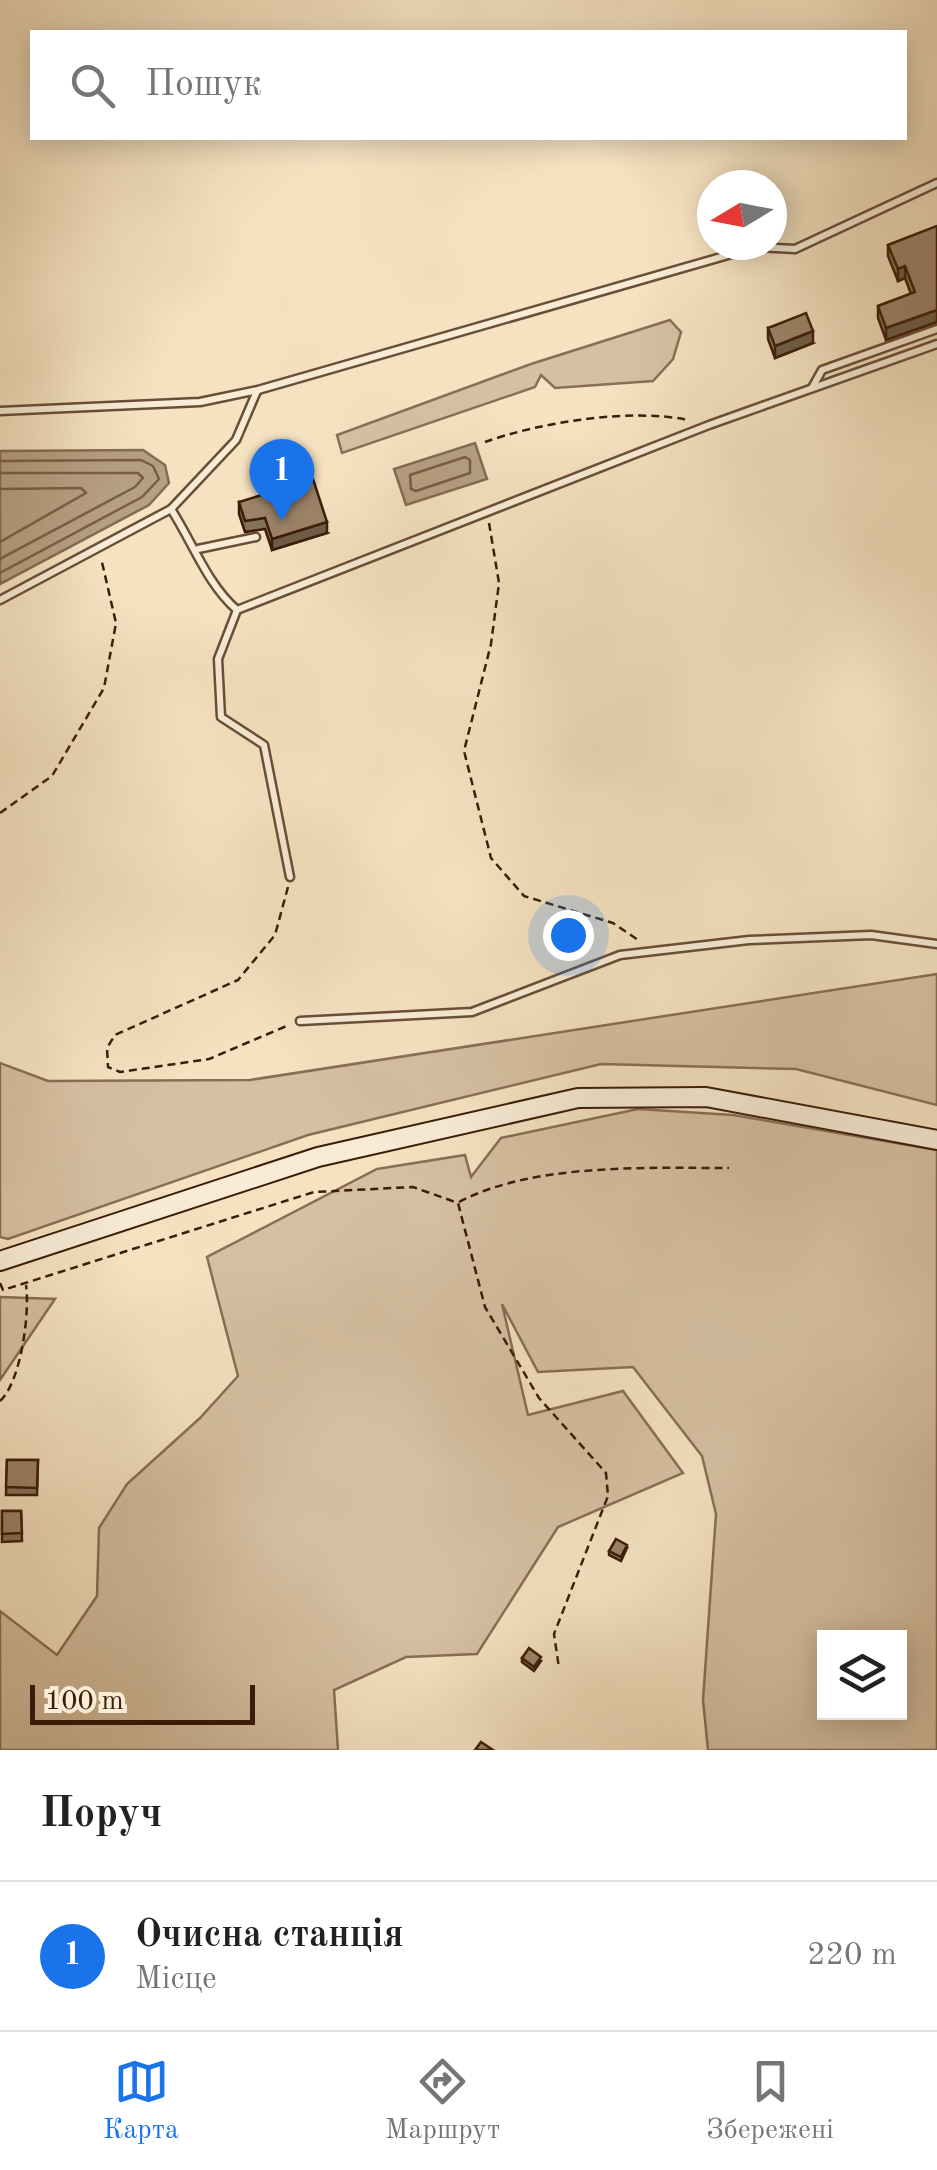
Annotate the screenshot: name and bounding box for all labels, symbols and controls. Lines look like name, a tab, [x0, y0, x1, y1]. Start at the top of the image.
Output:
search box	[30, 30, 907, 140]
icon: search	[65, 58, 120, 113]
text: Пошук	[145, 66, 262, 104]
north arrow	[697, 170, 787, 260]
pin: 1	[250, 438, 314, 521]
your location	[543, 910, 594, 961]
map controls	[817, 1630, 907, 1720]
button: layers	[817, 1630, 907, 1720]
scale bar	[30, 1680, 255, 1724]
text: 100 m	[45, 1688, 124, 1716]
text: Поруч	[40, 1794, 162, 1836]
text: Очисна станція	[135, 1917, 404, 1955]
text: 1	[63, 1940, 82, 1972]
text: 220 m	[807, 1940, 897, 1972]
text: Місце	[135, 1964, 217, 1996]
tab: Карта	[103, 2054, 179, 2149]
tab: Маршрут	[385, 2054, 500, 2149]
tab: Збережені	[706, 2054, 834, 2149]

